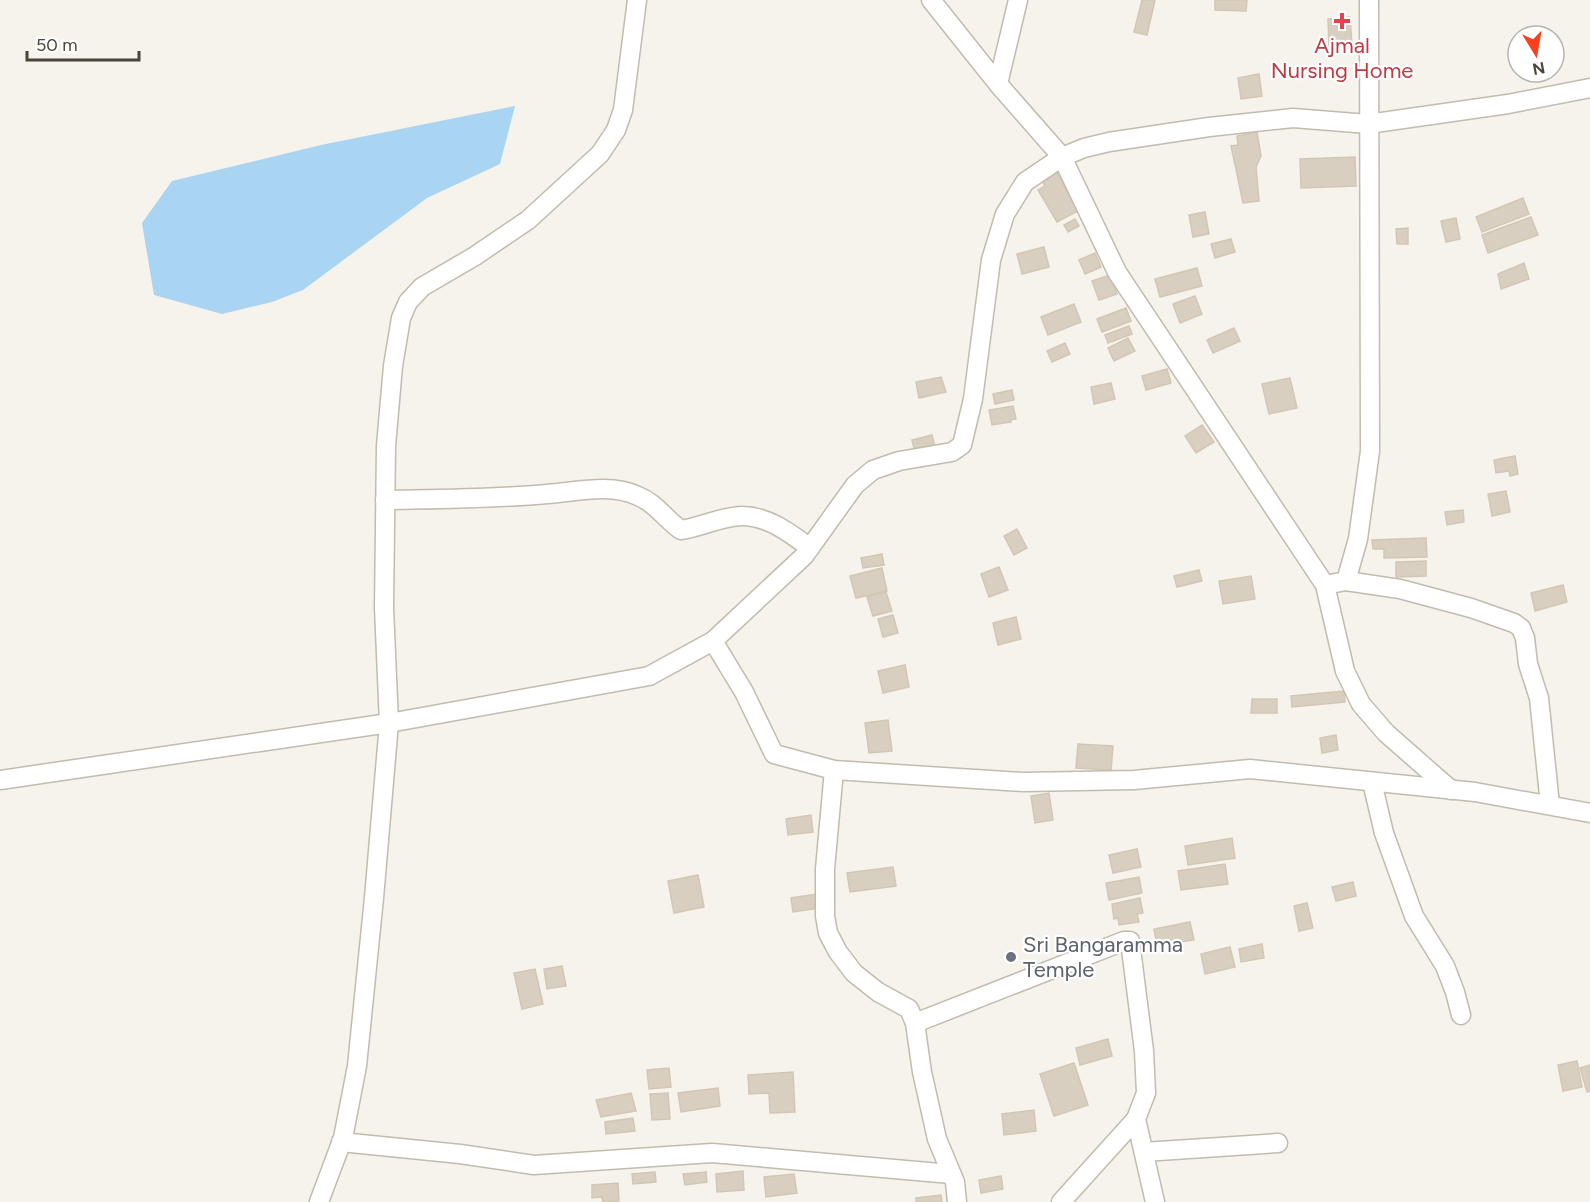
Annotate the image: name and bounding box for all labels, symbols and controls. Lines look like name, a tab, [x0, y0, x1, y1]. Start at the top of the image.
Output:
marker: Ajmal Nursing Home	[1333, 12, 1351, 30]
scale bar	[27, 24, 140, 62]
north arrow	[1506, 24, 1566, 84]
place label: Ajmal Nursing Home	[1271, 32, 1413, 84]
text: 50 m	[36, 34, 78, 56]
text: N	[1531, 58, 1547, 79]
place label: Sri Bangaramma Temple	[1023, 931, 1183, 983]
marker: Sri Bangaramma Temple	[1004, 950, 1018, 964]

